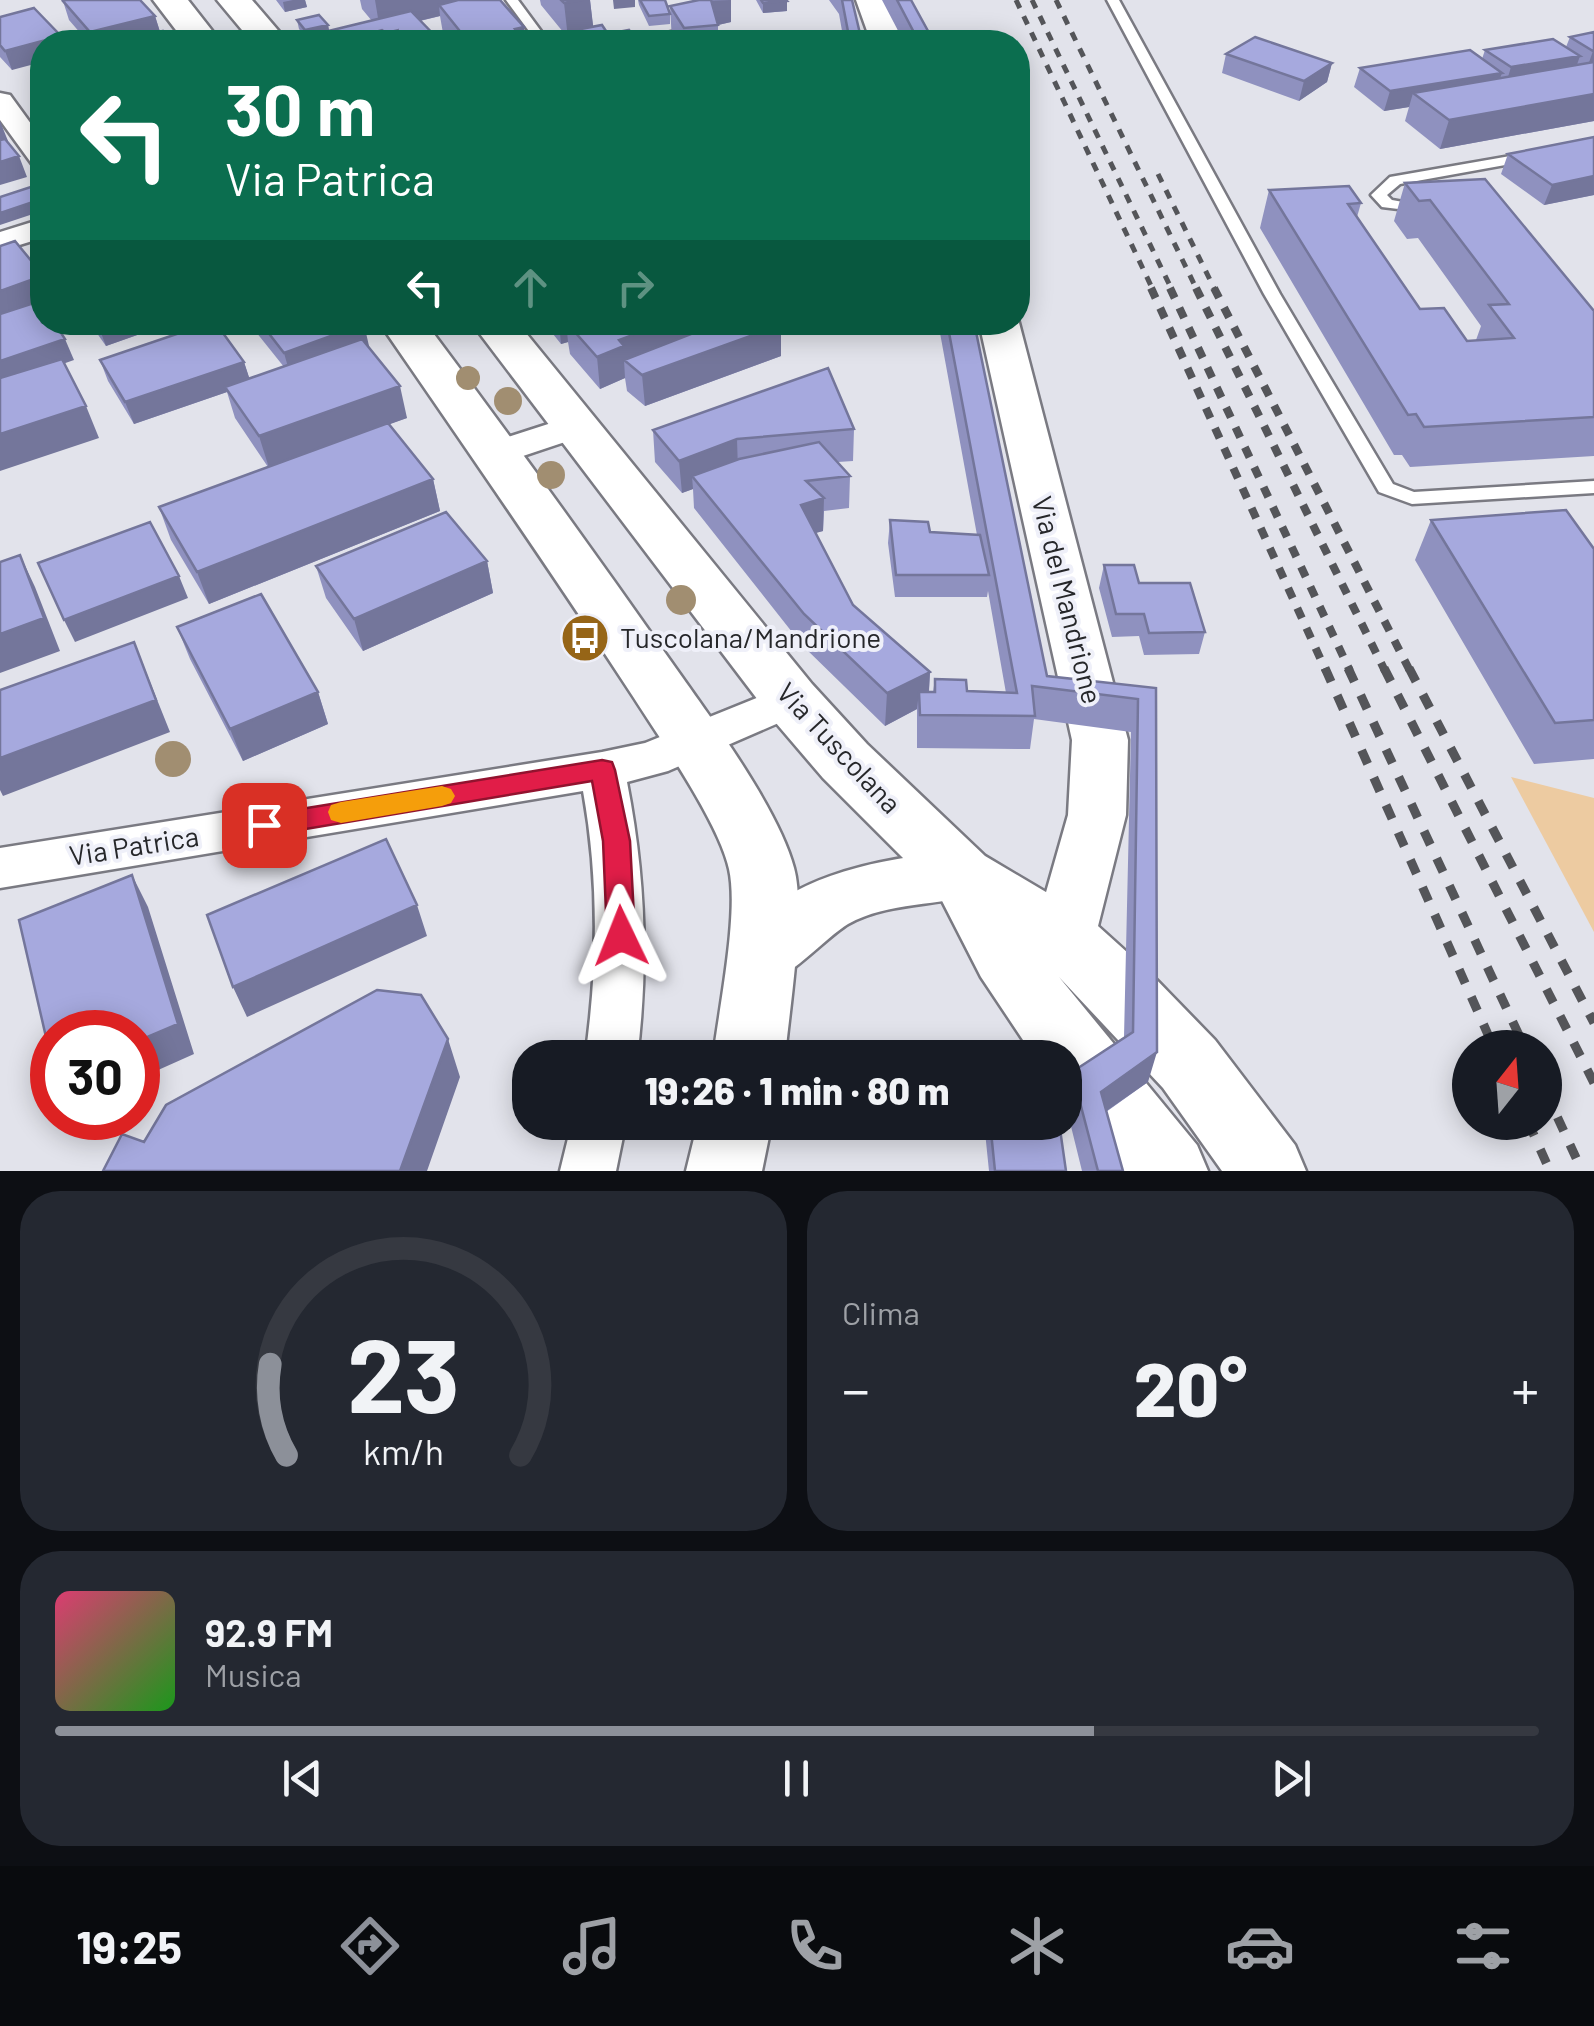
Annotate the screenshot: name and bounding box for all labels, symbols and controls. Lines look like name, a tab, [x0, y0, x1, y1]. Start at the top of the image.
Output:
text: 30 m	[225, 66, 375, 150]
icon: left	[60, 70, 190, 200]
text: Via Patrica	[225, 151, 435, 205]
icon: left	[398, 260, 453, 315]
icon: ahead	[503, 260, 558, 315]
icon: right	[608, 260, 663, 315]
street label: Via del Mandrione	[1026, 492, 1110, 707]
bus stop icon: Tuscolana/Mandrione	[559, 612, 611, 664]
place label: Tuscolana/Mandrione	[620, 620, 881, 654]
street label: Via Tuscolana	[770, 675, 909, 820]
pin	[222, 783, 307, 868]
icon: arrive	[237, 798, 292, 853]
street label: Via Patrica	[67, 818, 201, 872]
position arrow	[569, 884, 673, 988]
speed limit sign: 30	[30, 1010, 160, 1140]
north arrow	[1452, 1030, 1562, 1140]
map controls	[1452, 1030, 1562, 1140]
text: 19:26 · 1 min · 80 m	[645, 1067, 949, 1113]
text: Clima	[842, 1293, 920, 1331]
text: 23	[347, 1309, 460, 1434]
text: 20°	[1134, 1342, 1247, 1432]
text: −	[842, 1355, 870, 1421]
text: +	[1511, 1355, 1539, 1421]
text: km/h	[363, 1429, 444, 1472]
text: 92.9 FM	[205, 1609, 333, 1655]
text: Musica	[205, 1655, 302, 1693]
icon: previous	[275, 1751, 330, 1806]
icon: pause	[769, 1751, 824, 1806]
icon: next	[1264, 1751, 1319, 1806]
icon: directions	[335, 1911, 405, 1981]
icon: music	[557, 1911, 627, 1981]
icon: phone	[780, 1911, 850, 1981]
icon: climate	[1002, 1911, 1072, 1981]
icon: car	[1225, 1911, 1295, 1981]
icon: filters	[1448, 1911, 1518, 1981]
text: 19:25	[76, 1919, 182, 1973]

